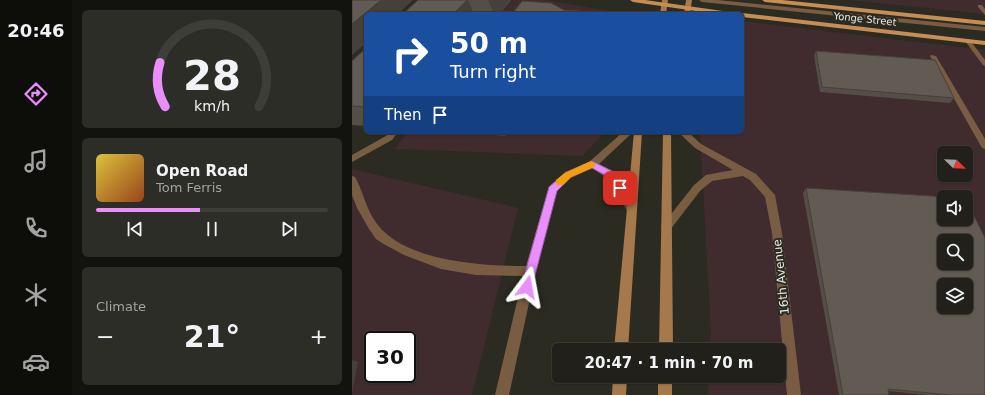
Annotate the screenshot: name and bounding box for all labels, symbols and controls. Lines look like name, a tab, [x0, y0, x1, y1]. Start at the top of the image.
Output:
street label: Yonge Street	[832, 10, 897, 28]
text: 20:46	[7, 20, 65, 41]
text: 50 m	[450, 27, 528, 60]
icon: right	[384, 28, 436, 80]
text: 28	[183, 51, 241, 100]
text: Turn right	[450, 61, 536, 82]
icon: directions	[22, 80, 50, 108]
text: km/h	[194, 98, 230, 114]
icon: arrive	[429, 104, 451, 126]
text: Then	[384, 106, 421, 124]
north arrow	[937, 146, 973, 182]
map controls	[937, 146, 973, 314]
icon: music	[22, 147, 50, 175]
text: Open Road	[156, 162, 248, 180]
pin	[603, 171, 637, 205]
icon: arrive	[609, 177, 631, 199]
text: Tom Ferris	[156, 180, 222, 195]
button: sound	[937, 190, 973, 226]
icon: phone	[22, 214, 50, 242]
icon: previous	[124, 218, 146, 240]
icon: pause	[201, 218, 223, 240]
icon: next	[278, 218, 300, 240]
button: search	[937, 234, 973, 270]
street label: 16th Avenue	[770, 238, 792, 316]
position arrow	[506, 266, 548, 308]
button: layers	[937, 278, 973, 314]
icon: climate	[22, 281, 50, 309]
text: Climate	[96, 299, 146, 314]
text: 21°	[184, 319, 240, 354]
text: −	[96, 324, 114, 349]
text: +	[310, 324, 328, 349]
speed limit sign: 30	[364, 331, 416, 383]
icon: car	[22, 348, 50, 376]
text: 20:47 · 1 min · 70 m	[585, 354, 753, 372]

